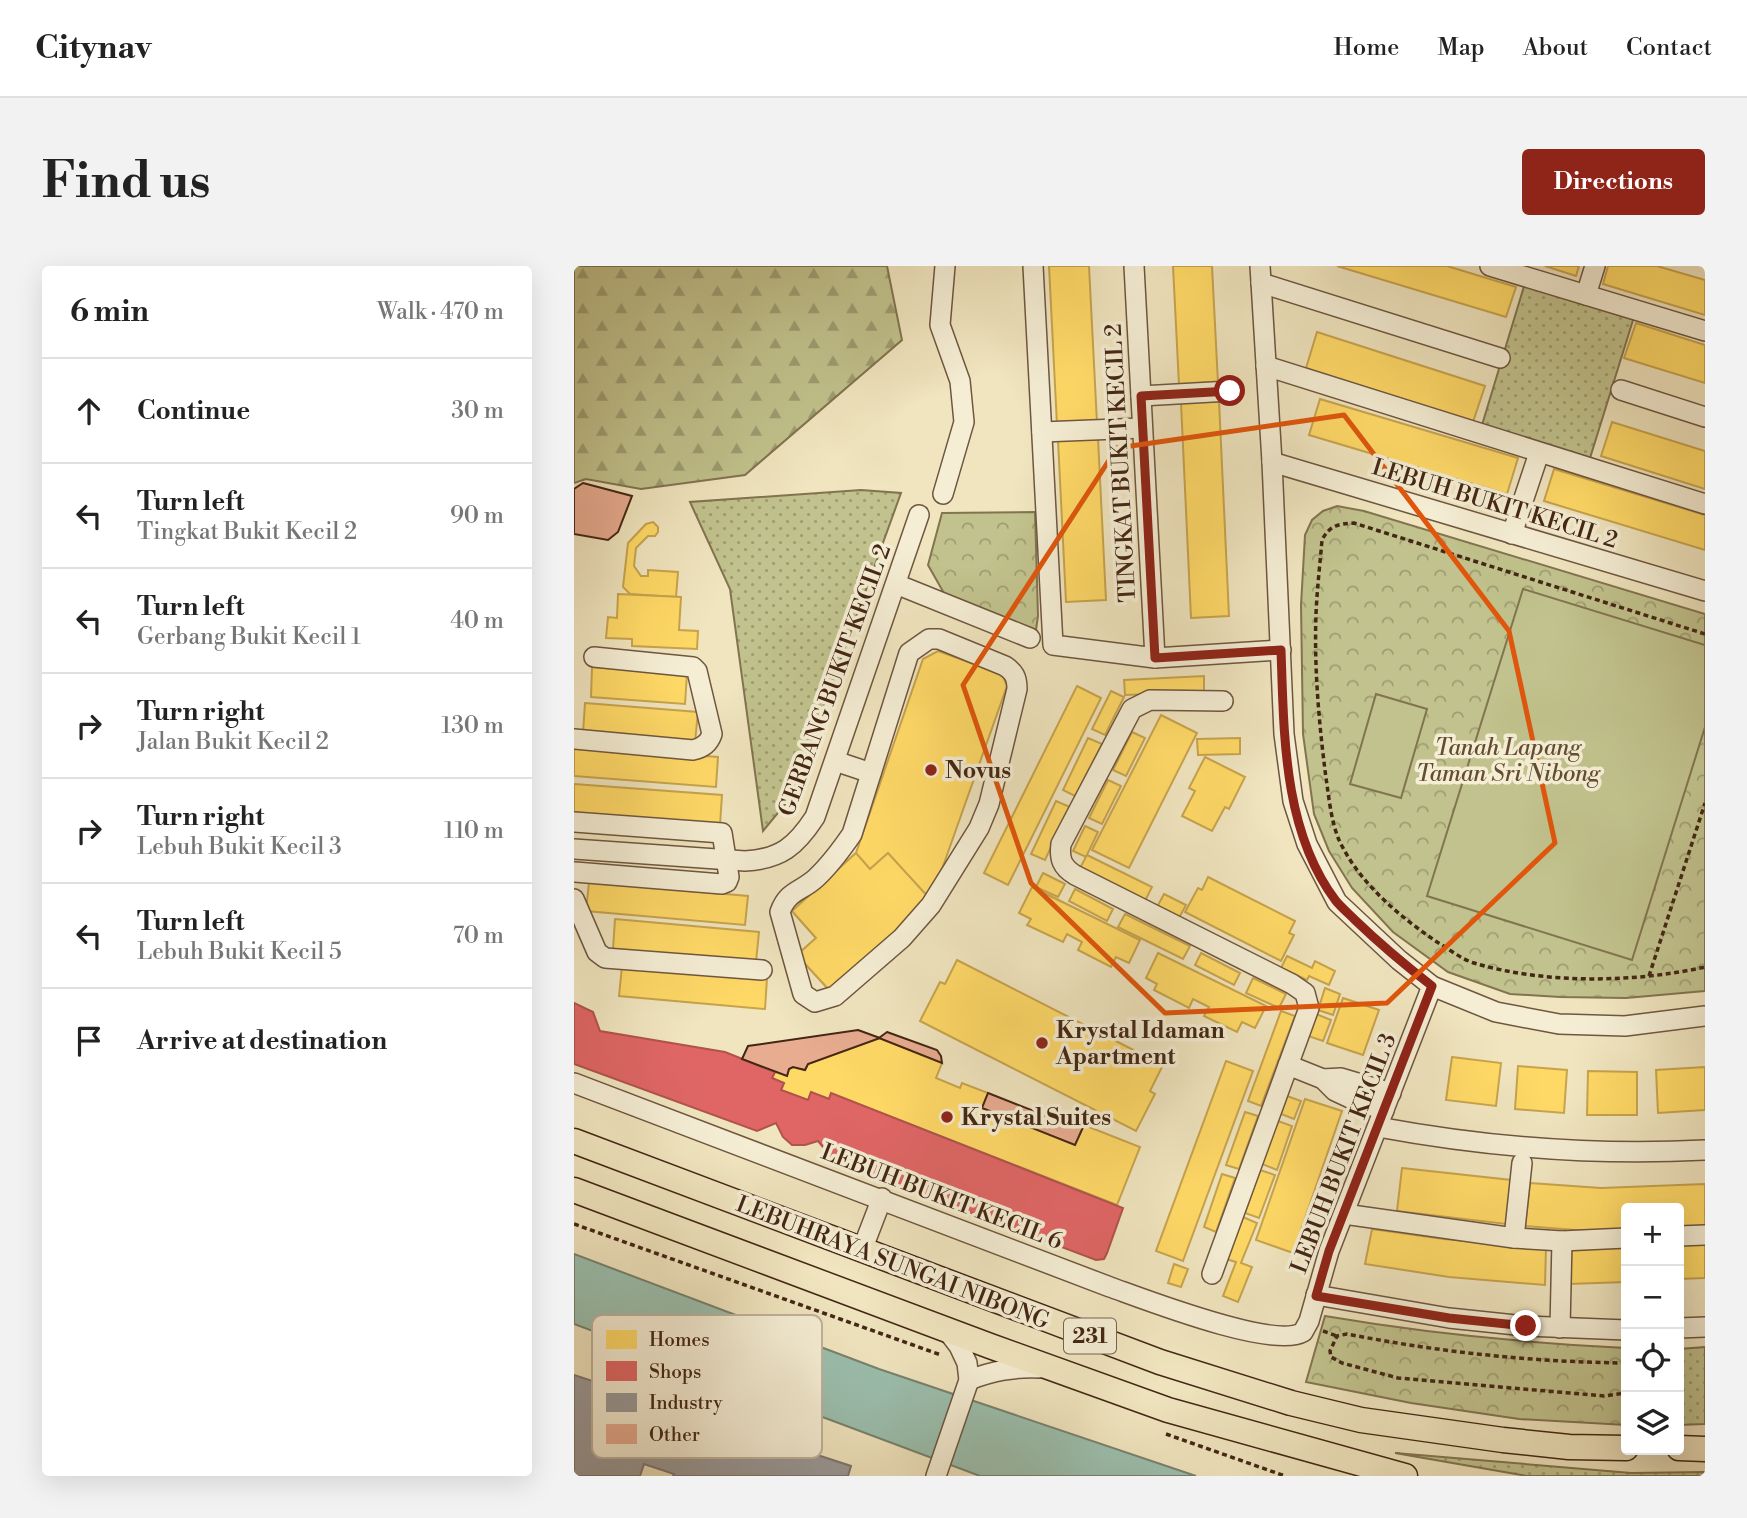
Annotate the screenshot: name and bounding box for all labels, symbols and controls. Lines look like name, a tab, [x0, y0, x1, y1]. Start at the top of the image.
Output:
text: Citynav	[35, 28, 152, 69]
text: Home	[1334, 33, 1399, 63]
text: Map	[1437, 33, 1485, 63]
text: About	[1523, 33, 1588, 63]
text: Contact	[1626, 33, 1712, 63]
button: Directions	[1522, 149, 1705, 215]
text: Find us	[42, 152, 211, 213]
text: 6 min	[70, 293, 149, 331]
text: Walk · 470 m	[377, 298, 504, 326]
street label: TINGKAT BUKIT KECIL 2	[1100, 323, 1142, 603]
route start	[1214, 375, 1245, 406]
icon: ahead	[70, 392, 108, 430]
text: Continue	[137, 395, 250, 427]
text: 30 m	[451, 397, 504, 425]
street label: LEBUH BUKIT KECIL 2	[1368, 453, 1621, 555]
text: Turn left	[137, 486, 245, 518]
icon: left	[70, 497, 108, 535]
text: 90 m	[450, 502, 504, 530]
text: Tingkat Bukit Kecil 2	[137, 518, 357, 546]
street label: GERBANG BUKIT KECIL 2	[773, 541, 897, 820]
text: Turn left	[137, 591, 245, 623]
icon: left	[70, 602, 108, 640]
text: 40 m	[450, 607, 504, 635]
text: Gerbang Bukit Kecil 1	[137, 623, 361, 651]
text: Turn right	[137, 696, 265, 728]
icon: right	[70, 707, 108, 745]
text: 130 m	[441, 712, 504, 740]
text: Jalan Bukit Kecil 2	[137, 728, 329, 756]
park label: Tanah Lapang Taman Sri Nibong	[1416, 734, 1601, 788]
place label: Novus	[945, 757, 1011, 785]
marker: Novus	[923, 762, 939, 778]
text: Turn right	[137, 801, 265, 833]
icon: right	[70, 812, 108, 850]
text: 110 m	[444, 817, 504, 845]
text: Lebuh Bukit Kecil 3	[137, 833, 342, 861]
text: Turn left	[137, 906, 245, 938]
icon: left	[70, 917, 108, 955]
text: 70 m	[453, 922, 504, 950]
text: Lebuh Bukit Kecil 5	[137, 938, 342, 966]
place label: Krystal Idaman Apartment	[1055, 1017, 1225, 1071]
icon: arrive	[70, 1022, 108, 1060]
text: Arrive at destination	[137, 1025, 387, 1057]
street label: LEBUH BUKIT KECIL 3	[1285, 1029, 1403, 1277]
marker: Krystal Idaman Apartment	[1034, 1035, 1050, 1051]
place label: Krystal Suites	[961, 1104, 1111, 1132]
marker: Krystal Suites	[939, 1109, 955, 1125]
street label: LEBUH BUKIT KECIL 6	[817, 1138, 1066, 1256]
street label: LEBUHRAYA SUNGAI NIBONG	[732, 1190, 1053, 1336]
map controls	[1621, 1203, 1684, 1455]
button: +	[1621, 1203, 1684, 1266]
button: −	[1621, 1266, 1684, 1329]
route end	[1510, 1310, 1541, 1341]
legend	[592, 1315, 822, 1458]
road number: 231	[1064, 1318, 1116, 1354]
text: Homes	[649, 1328, 709, 1352]
button: locate	[1621, 1329, 1684, 1392]
text: Shops	[649, 1360, 701, 1384]
text: Industry	[649, 1391, 723, 1415]
button: layers	[1621, 1392, 1684, 1455]
text: Other	[649, 1423, 700, 1447]

